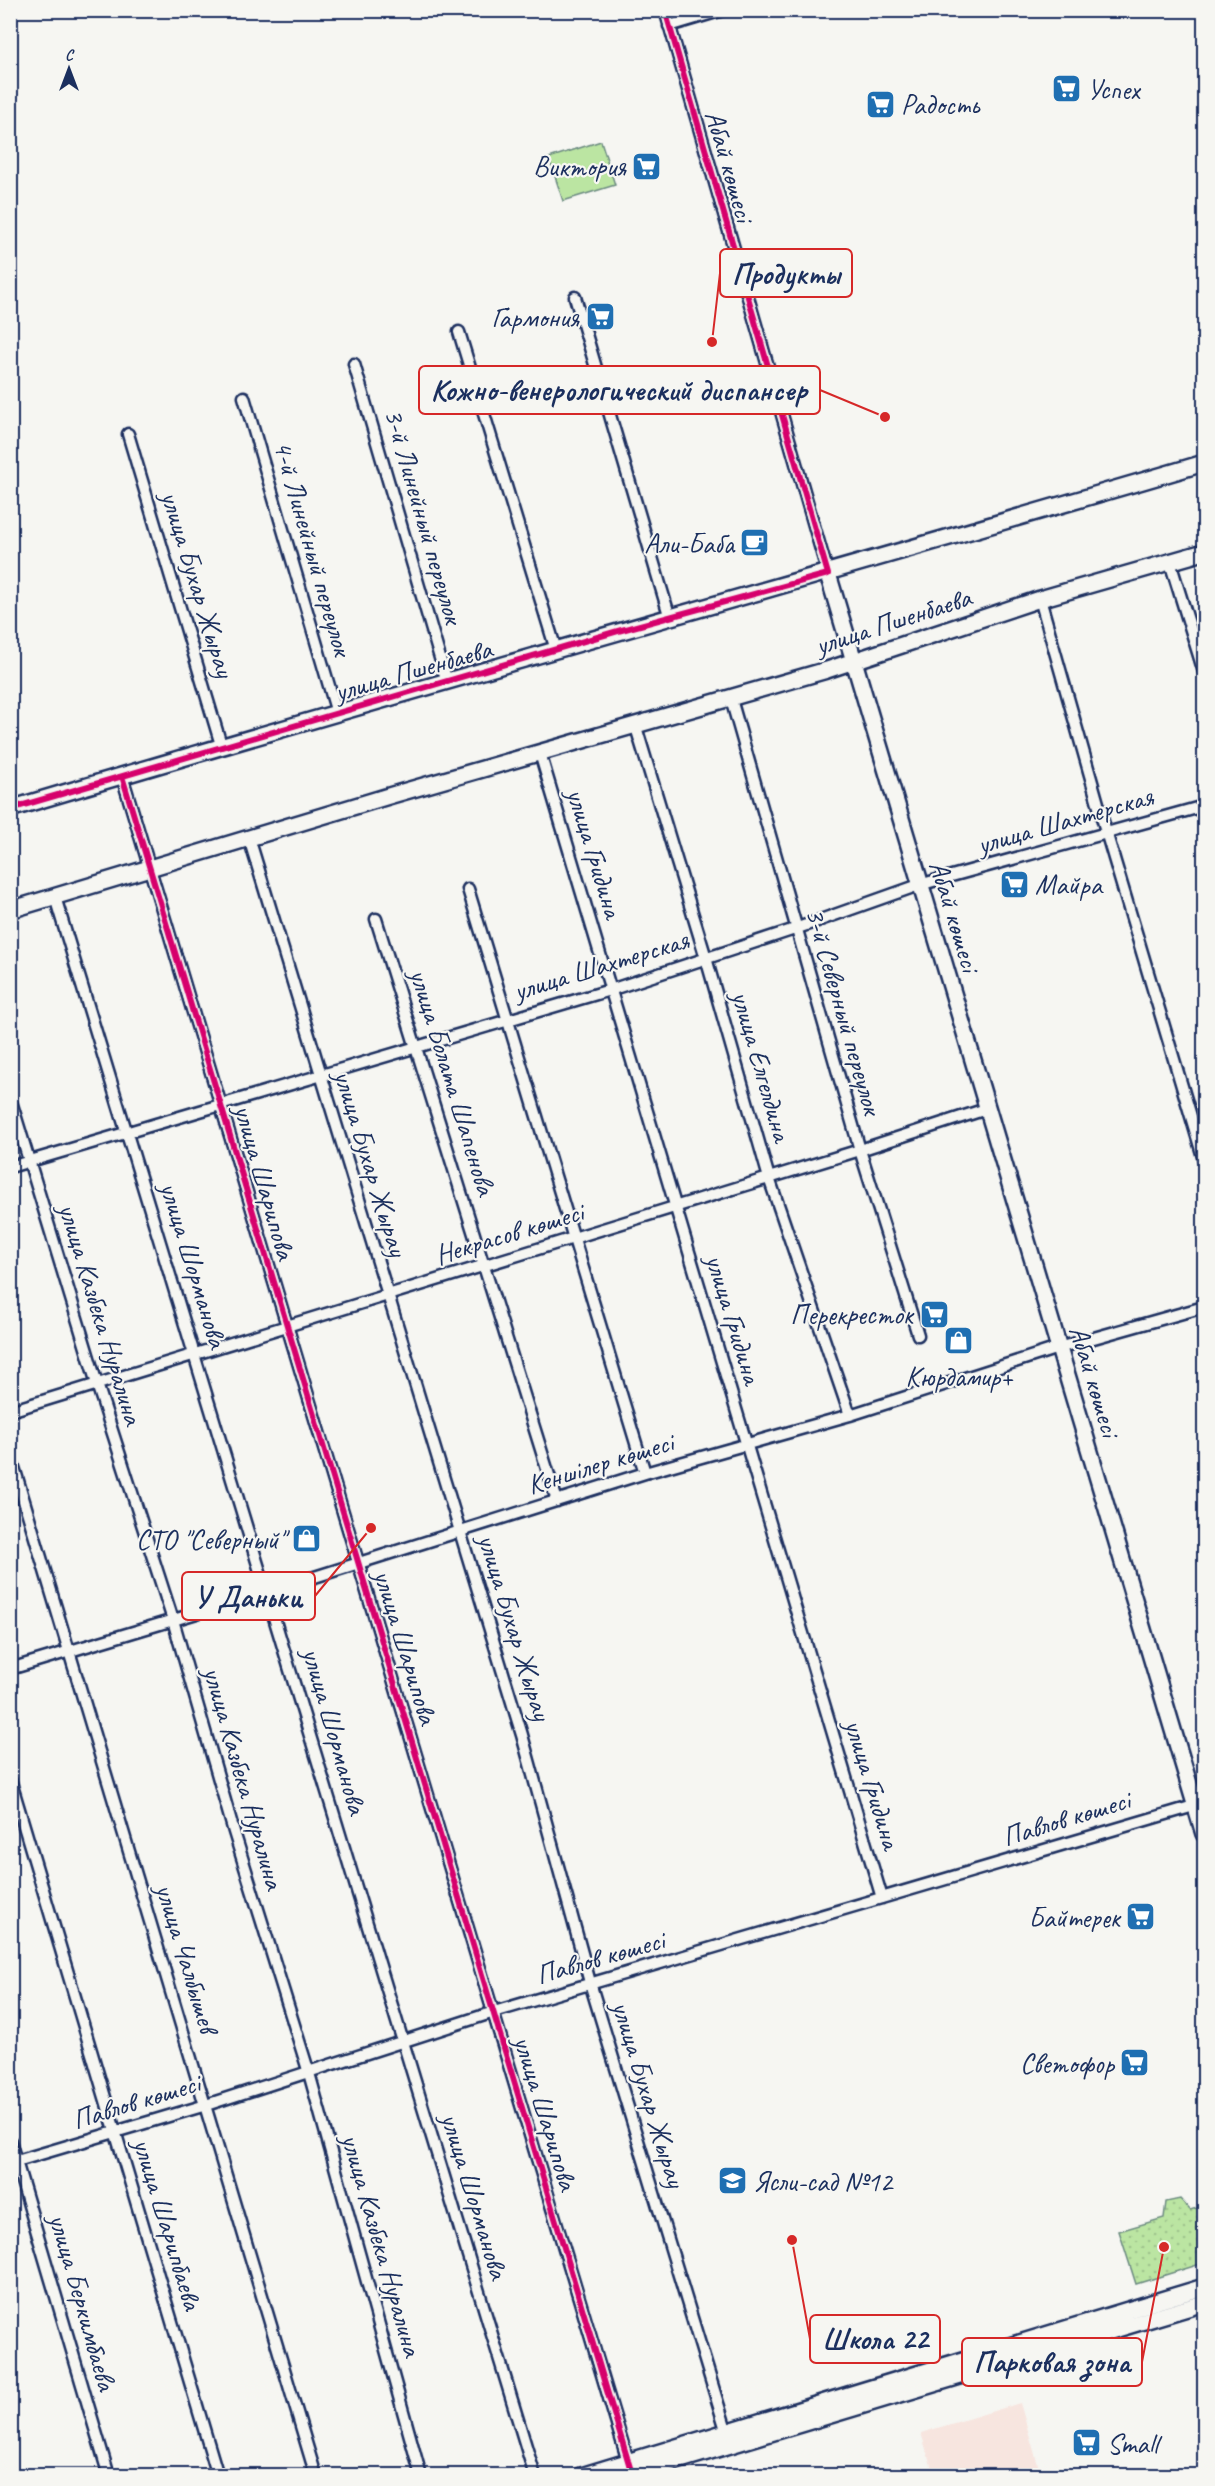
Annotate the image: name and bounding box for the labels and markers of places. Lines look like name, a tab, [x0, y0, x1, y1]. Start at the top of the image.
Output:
place label: Успех	[1087, 72, 1142, 107]
supermarket icon: Успех	[1050, 73, 1082, 105]
place label: Радость	[901, 87, 981, 122]
supermarket icon: Радость	[864, 88, 896, 120]
place label: Виктория	[533, 149, 627, 184]
supermarket icon: Виктория	[631, 150, 663, 182]
callout: Продукты	[720, 249, 852, 297]
place label: Гармония	[492, 300, 580, 335]
supermarket icon: Гармония	[584, 301, 616, 333]
callout: Кожно-венерологический диспансер	[419, 366, 820, 414]
place label: Али-Баба	[644, 526, 736, 561]
cafe icon: Али-Баба	[739, 527, 771, 559]
place label: Майра	[1035, 867, 1104, 902]
supermarket icon: Майра	[998, 868, 1030, 900]
place label: Перекресток	[790, 1297, 915, 1332]
supermarket icon: Перекресток	[918, 1298, 950, 1330]
shop icon: Кюрдамир+	[943, 1325, 975, 1357]
place label: Кюрдамир+	[905, 1359, 1014, 1394]
place label: СТО "Северный"	[136, 1522, 290, 1557]
shop icon: СТО "Северный"	[290, 1523, 322, 1555]
callout: У Даньки	[182, 1572, 315, 1620]
place label: Байтерек	[1029, 1900, 1122, 1935]
supermarket icon: Байтерек	[1125, 1901, 1157, 1933]
place label: Светофор	[1020, 2046, 1115, 2081]
supermarket icon: Светофор	[1119, 2047, 1151, 2079]
place label: Ясли-сад №12	[753, 2164, 895, 2199]
school or university icon: Ясли-сад №12	[716, 2165, 748, 2197]
callout: Школа 22	[810, 2315, 940, 2363]
callout: Парковая зона	[962, 2338, 1142, 2386]
place label: Small	[1107, 2426, 1163, 2461]
supermarket icon: Small	[1070, 2427, 1102, 2459]

